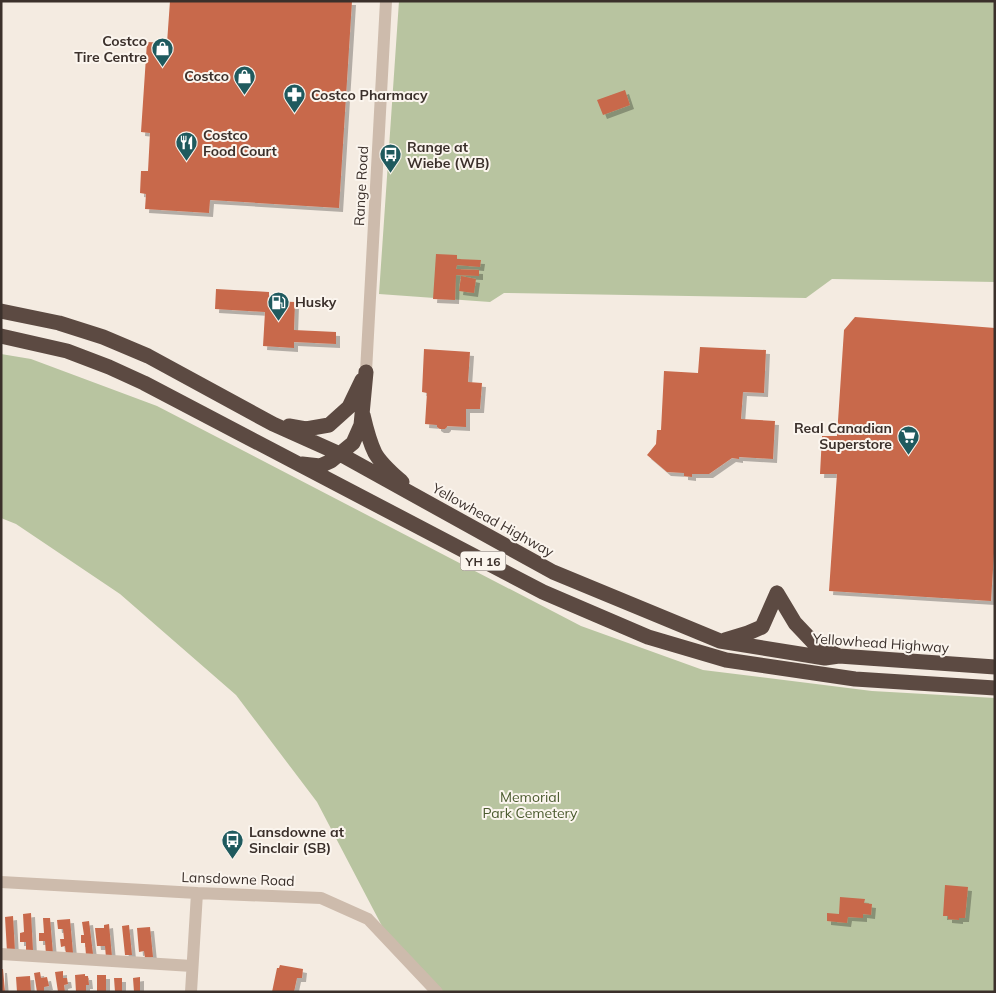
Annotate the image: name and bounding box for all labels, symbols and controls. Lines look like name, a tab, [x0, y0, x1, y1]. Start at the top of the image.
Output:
place label: Costco Tire Centre	[74, 32, 147, 66]
shop icon: Costco Tire Centre	[151, 37, 175, 68]
shop icon: Costco	[233, 64, 257, 95]
place label: Costco	[184, 67, 229, 85]
pharmacy icon: Costco Pharmacy	[283, 83, 307, 114]
place label: Costco Pharmacy	[311, 86, 428, 104]
place label: Costco Food Court	[203, 126, 277, 160]
restaurant icon: Costco Food Court	[175, 131, 199, 162]
place label: Range at Wiebe (WB)	[407, 138, 490, 172]
bus stop icon: Range at Wiebe (WB)	[379, 143, 403, 174]
street label: Range Road	[350, 145, 372, 227]
fuel station icon: Husky	[267, 290, 291, 321]
place label: Husky	[295, 293, 337, 311]
place label: Real Canadian Superstore	[794, 419, 892, 453]
supermarket icon: Real Canadian Superstore	[896, 424, 920, 455]
street label: Yellowhead Highway	[428, 479, 558, 561]
road number: YH 16	[460, 552, 506, 570]
street label: Yellowhead Highway	[811, 629, 950, 657]
park label: Memorial Park Cemetery	[482, 788, 578, 822]
place label: Lansdowne at Sinclair (SB)	[249, 823, 345, 857]
bus stop icon: Lansdowne at Sinclair (SB)	[221, 828, 245, 859]
street label: Lansdowne Road	[181, 868, 295, 890]

